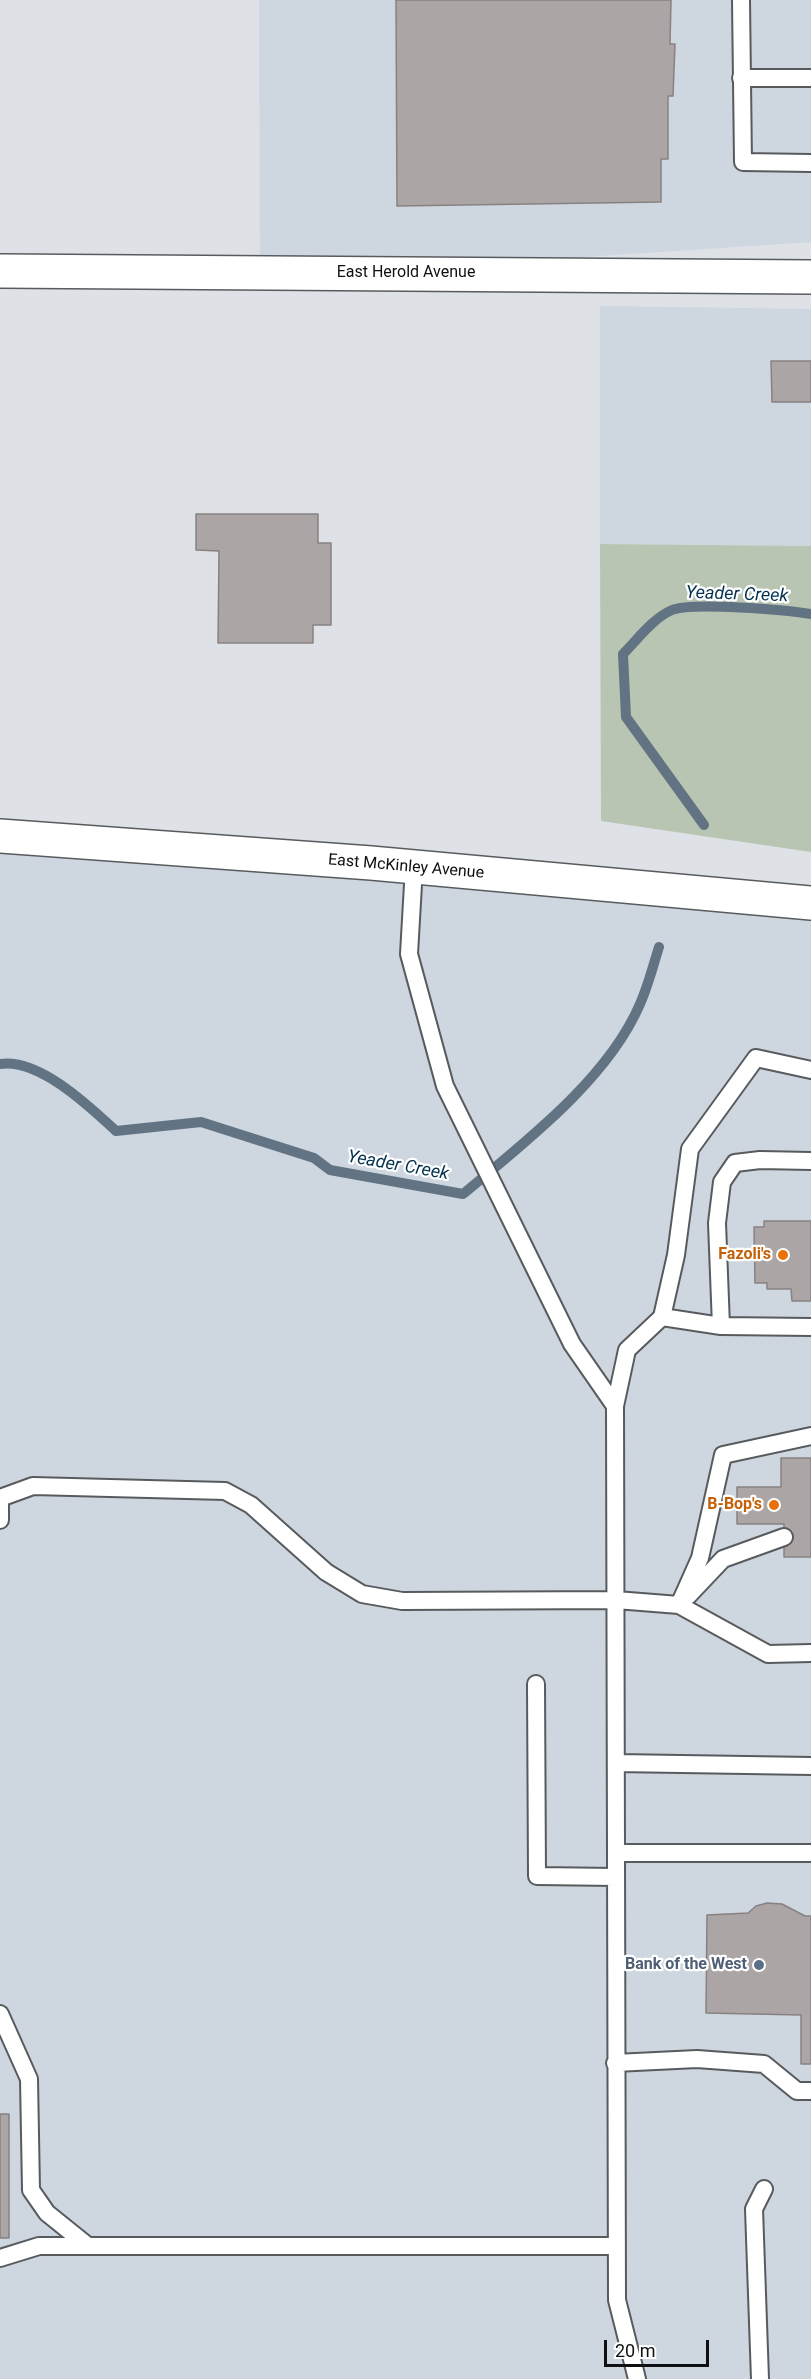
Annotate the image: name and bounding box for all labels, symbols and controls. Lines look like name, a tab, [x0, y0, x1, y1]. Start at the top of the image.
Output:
street label: East Herold Avenue	[337, 263, 475, 283]
water label: Yeader Creek	[685, 582, 789, 608]
street label: East McKinley Avenue	[327, 851, 485, 883]
water label: Yeader Creek	[346, 1146, 450, 1186]
place label: Fazoli's	[718, 1245, 771, 1265]
marker: Fazoli's	[776, 1248, 790, 1262]
place label: B-Bop's	[707, 1495, 762, 1515]
marker: B-Bop's	[767, 1498, 781, 1512]
place label: Bank of the West	[625, 1955, 747, 1975]
marker: Bank of the West	[752, 1958, 766, 1972]
scale bar	[607, 2328, 712, 2366]
text: 20 m	[615, 2340, 655, 2361]

